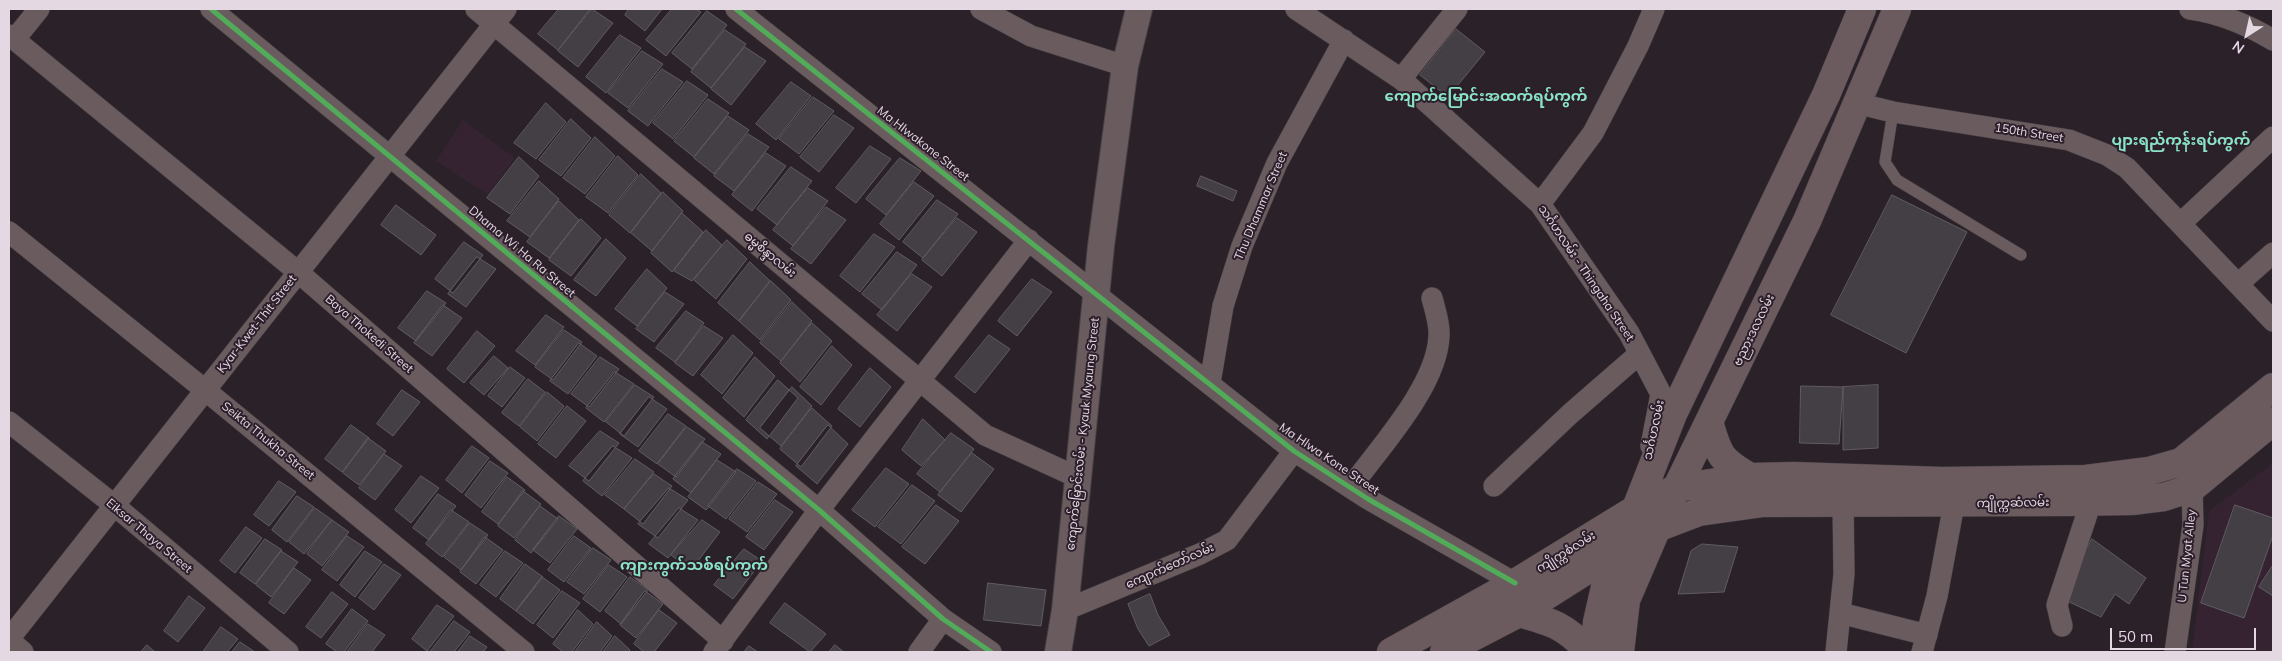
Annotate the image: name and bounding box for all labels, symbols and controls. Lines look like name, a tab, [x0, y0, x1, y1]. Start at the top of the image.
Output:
north arrow	[2222, 10, 2272, 60]
text: N	[2229, 37, 2248, 58]
district label: ကျောက်မြောင်းအထက်ရပ်ကွက်	[1385, 87, 1587, 105]
street label: Ma Hlwakone Street	[874, 104, 972, 184]
street label: 150th Street	[1994, 120, 2064, 146]
district label: ပျားရည်ကုန်းရပ်ကွက်	[2112, 131, 2250, 149]
street label: Thu Dhammar Street	[1232, 150, 1290, 262]
street label: သင်္ဂဟလမ်း - Thingaha Street	[1535, 202, 1637, 344]
street label: Dhama Wi Ha Ra Street	[466, 203, 578, 301]
street label: ဓမ္မစိန္ဒာလမ်း	[741, 229, 799, 281]
street label: Kyar-Kwet-Thit Street	[214, 272, 300, 376]
street label: Baya Thokedi Street	[322, 292, 416, 376]
street label: ဗညားဒလလမ်း	[1730, 292, 1778, 368]
street label: ကျောက်မြောင်းလမ်း - Kyauk Myaung Street	[1064, 317, 1102, 551]
street label: Seikta Thukha Street	[219, 399, 317, 483]
street label: သင်္ဂဟလမ်း	[1641, 399, 1667, 461]
street label: Ma Hlwa Kone Street	[1276, 420, 1382, 498]
street label: ကျိုက္ကဆံလမ်း	[1977, 495, 2049, 511]
street label: Eiksar Thaya Street	[103, 496, 195, 576]
street label: U Tun Myat Alley	[2175, 509, 2199, 603]
street label: ကျိုက္ကစံလမ်း	[1534, 528, 1598, 576]
street label: ကျောက်တော်လမ်း	[1124, 540, 1216, 592]
district label: ကျားကွက်သစ်ရပ်ကွက်	[620, 556, 768, 574]
scale bar	[2112, 618, 2258, 650]
text: 50 m	[2118, 627, 2153, 646]

